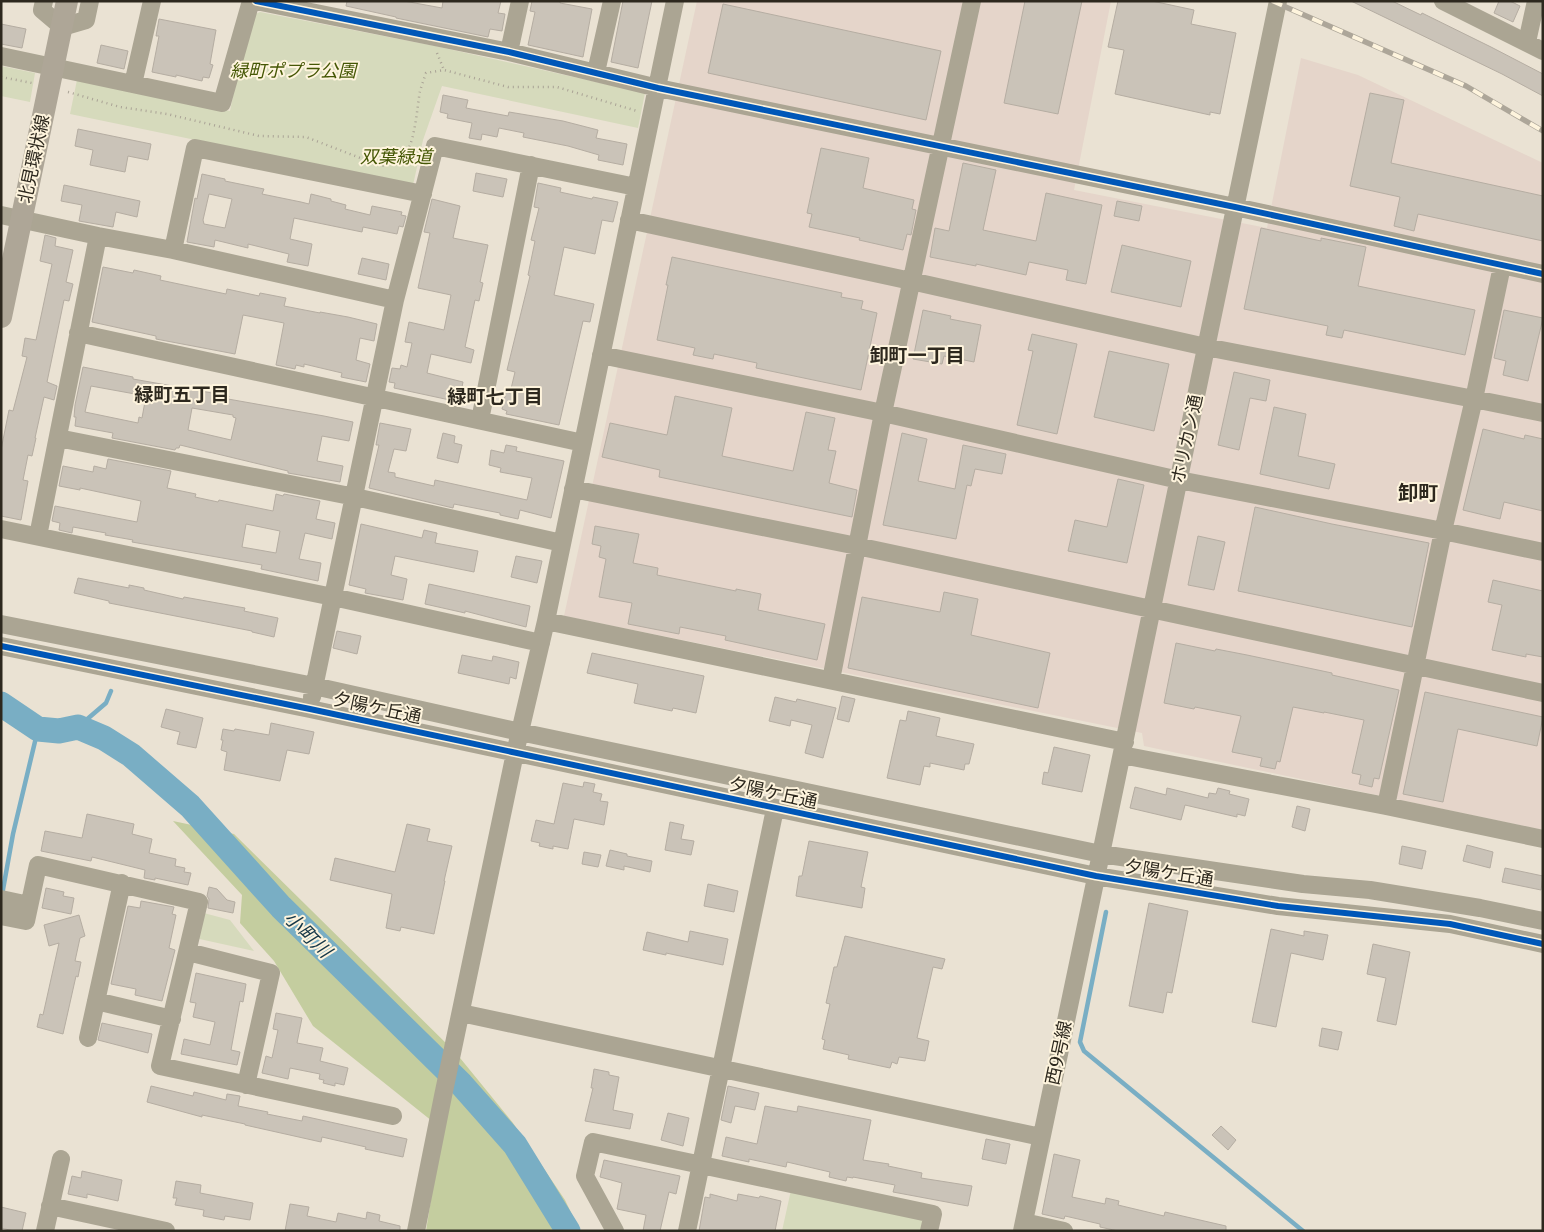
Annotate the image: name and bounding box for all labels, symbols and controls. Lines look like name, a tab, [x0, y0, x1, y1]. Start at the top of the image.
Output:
park label: 緑町ポプラ公園	[230, 59, 359, 82]
street label: 北見環状線	[13, 112, 54, 205]
park label: 双葉緑道	[360, 145, 435, 168]
district label: 卸町一丁目	[869, 343, 965, 367]
district label: 緑町五丁目	[134, 382, 230, 406]
district label: 緑町七丁目	[447, 384, 543, 408]
street label: ホリカン通	[1166, 392, 1207, 485]
district label: 卸町	[1398, 480, 1438, 505]
street label: 夕陽ケ丘通	[331, 687, 424, 728]
street label: 夕陽ケ丘通	[727, 772, 820, 813]
street label: 夕陽ケ丘通	[1123, 854, 1215, 891]
water label: 小町川	[279, 906, 338, 964]
street label: 西9号線	[1041, 1019, 1077, 1087]

